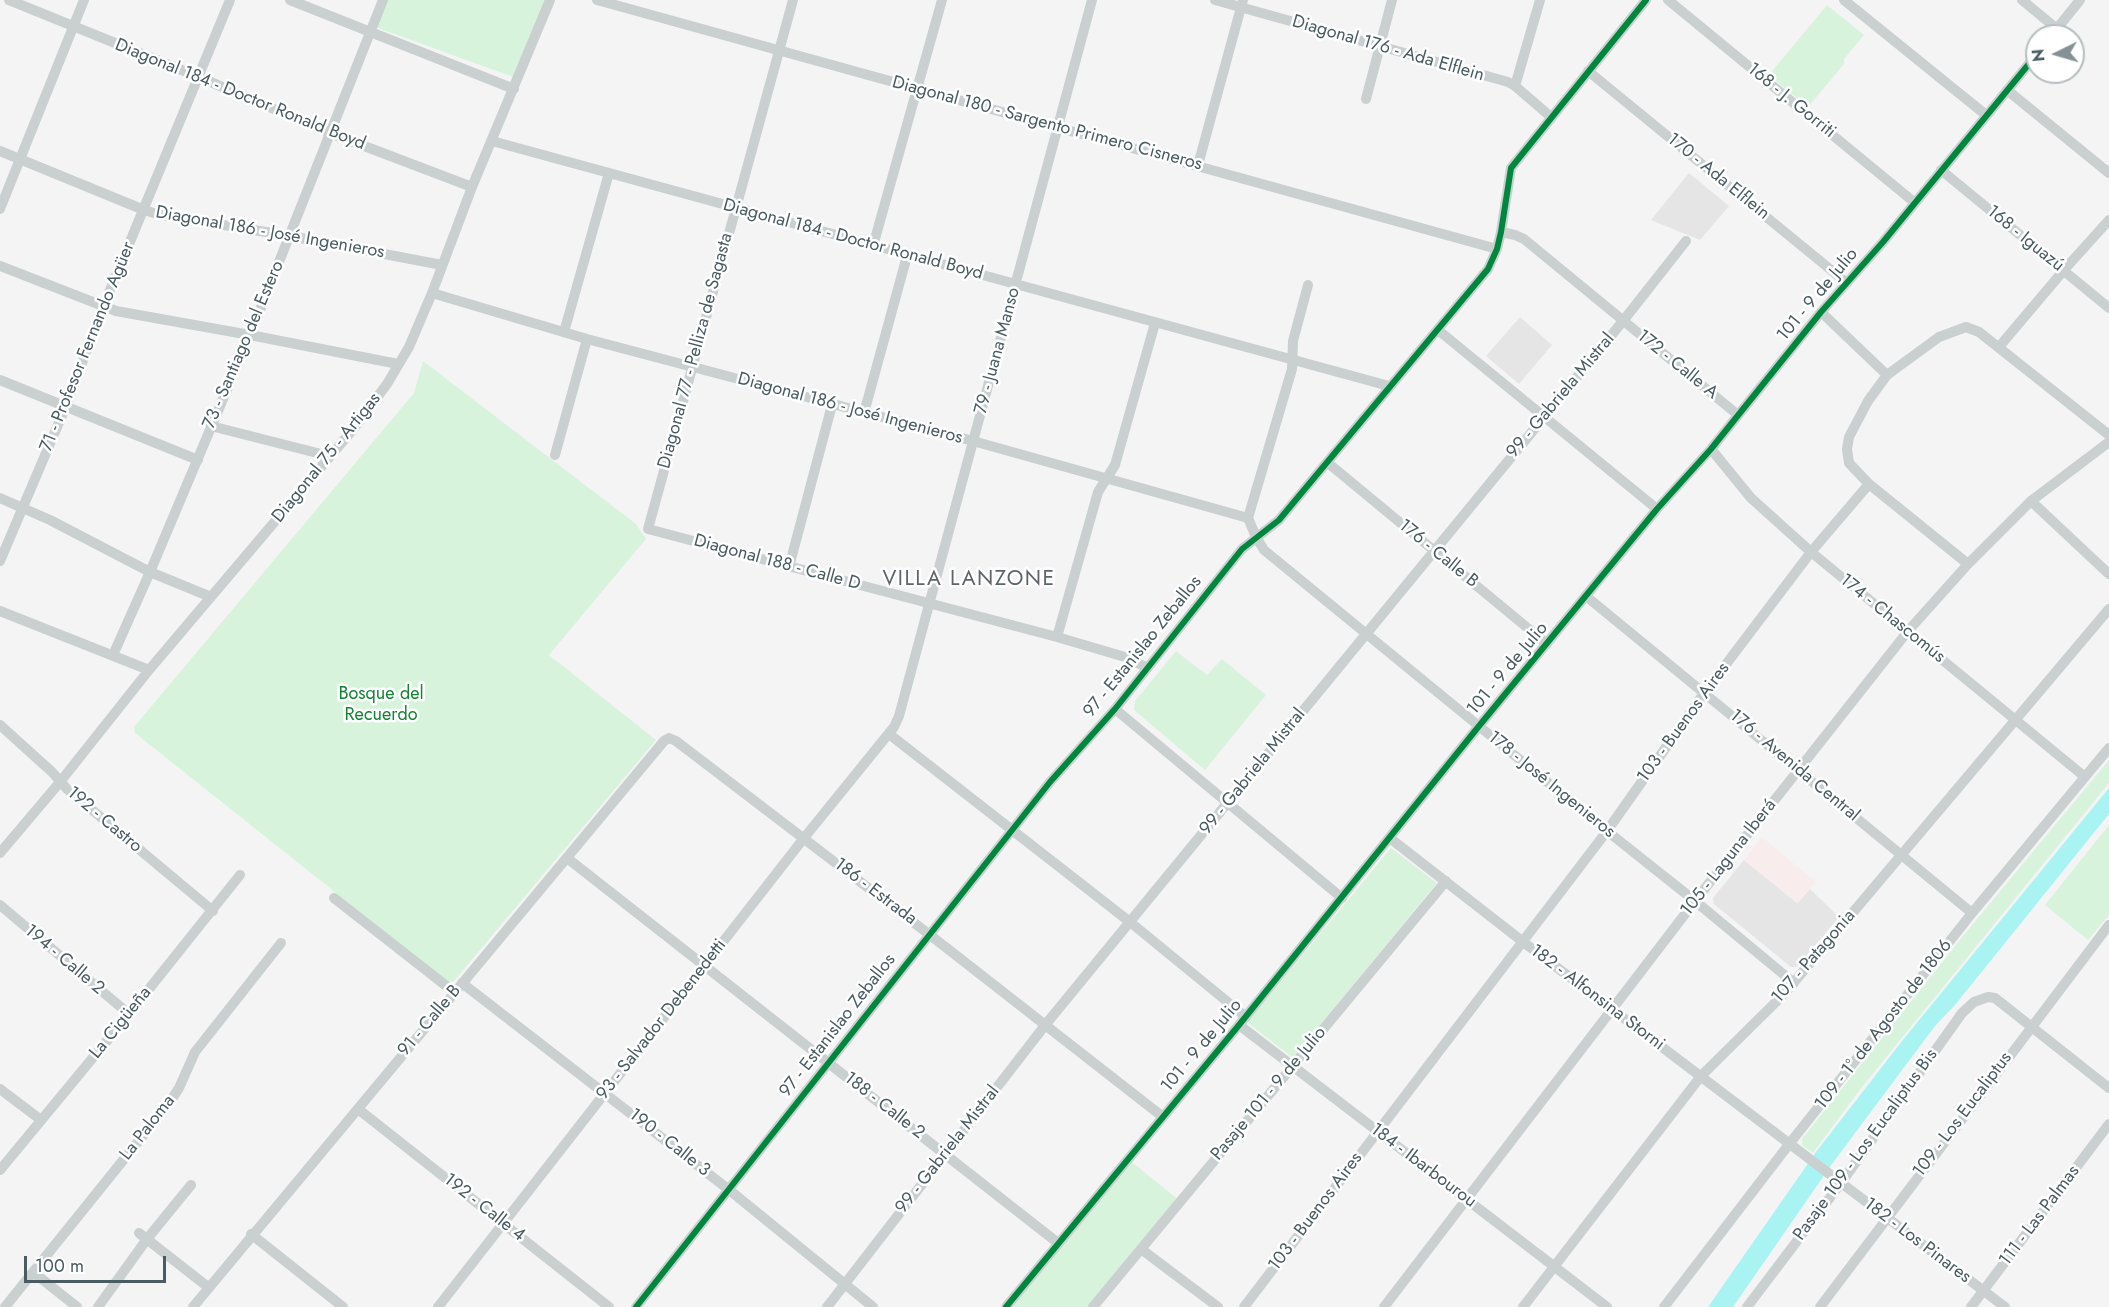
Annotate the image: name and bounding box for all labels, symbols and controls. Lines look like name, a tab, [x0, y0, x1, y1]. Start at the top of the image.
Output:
street label: Diagonal 176 - Ada Elflein	[1290, 11, 1486, 87]
north arrow	[2025, 24, 2085, 84]
street label: Diagonal 184 - Doctor Ronald Boyd	[112, 35, 368, 155]
text: N	[2027, 48, 2051, 63]
street label: 168 - J. Gorriti	[1742, 59, 1840, 143]
street label: Diagonal 180 - Sargento Primero Cisneros	[889, 72, 1205, 176]
street label: 170 - Ada Elflein	[1662, 129, 1774, 225]
street label: Diagonal 184 - Doctor Ronald Boyd	[721, 195, 985, 285]
street label: 168 - Iguazú	[1982, 201, 2068, 277]
street label: Diagonal 186 - José Ingenieros	[154, 202, 386, 264]
street label: Diagonal 77 - Pelliza de Sagasta	[654, 231, 738, 471]
street label: 71 - Profesor Fernando Agüer	[36, 239, 140, 455]
street label: 101 - 9 de Julio	[1773, 244, 1863, 346]
street label: 73 - Santiago del Estero	[199, 258, 289, 432]
street label: 79 - Juana Manso	[971, 285, 1025, 417]
street label: 172 - Calle A	[1632, 326, 1722, 404]
street label: 99 - Gabriela Mistral	[1502, 329, 1620, 463]
street label: Diagonal 186 - José Ingenieros	[735, 369, 965, 449]
street label: Diagonal 75 - Artigas	[268, 389, 386, 527]
street label: 176 - Calle B	[1394, 515, 1482, 593]
street label: Diagonal 188 - Calle D	[691, 530, 863, 596]
district label: VILLA LANZONE	[882, 567, 1056, 593]
street label: 174 - Chascomús	[1835, 570, 1949, 668]
street label: 97 - Estanislao Zeballos	[1079, 572, 1207, 722]
street label: 101 - 9 de Julio	[1463, 618, 1553, 720]
street label: 103 - Buenos Aires	[1633, 659, 1735, 787]
park label: Bosque del Recuerdo	[338, 684, 424, 726]
street label: 99 - Gabriela Mistral	[1195, 704, 1311, 840]
street label: 176 - Avenida Central	[1725, 705, 1863, 827]
street label: 178 - José Ingenieros	[1483, 727, 1619, 843]
street label: 192 - Castro	[62, 782, 146, 858]
street label: 105 - Laguna Iberá	[1677, 795, 1781, 921]
street label: 186 - Estrada	[829, 854, 921, 930]
street label: 107 - Patagonia	[1768, 906, 1860, 1008]
street label: 194 - Calle 2	[20, 920, 108, 1000]
street label: 93 - Salvador Debenedetti	[592, 935, 732, 1105]
street label: 109 - 1° de Agosto de 1806	[1811, 936, 1957, 1114]
street label: 182 - Alfonsina Storni	[1525, 940, 1669, 1056]
street label: 97 - Estanislao Zeballos	[775, 950, 901, 1102]
street label: 91 - Calle B	[394, 981, 466, 1061]
street label: La Cigüeña	[85, 983, 157, 1063]
street label: 101 - 9 de Julio	[1157, 995, 1247, 1097]
street label: Pasaje 101 - 9 de Julio	[1207, 1023, 1331, 1165]
street label: Pasaje 109 - Los Eucaliptus Bis	[1789, 1045, 1943, 1245]
street label: 109 - Los Eucaliptus	[1909, 1048, 2017, 1182]
street label: 188 - Calle 2	[839, 1068, 929, 1144]
street label: 99 - Gabriela Mistral	[891, 1082, 1005, 1218]
street label: La Paloma	[116, 1091, 180, 1165]
street label: 190 - Calle 3	[624, 1104, 714, 1182]
street label: 184 - Ibarbourou	[1366, 1119, 1480, 1213]
street label: 103 - Buenos Aires	[1264, 1148, 1368, 1276]
street label: 111 - Las Palmas	[1995, 1161, 2085, 1271]
street label: 192 - Calle 4	[439, 1169, 529, 1247]
street label: 182 - Los Pinares	[1859, 1194, 1975, 1288]
scale bar	[27, 1244, 170, 1282]
text: 100 m	[35, 1253, 84, 1279]

